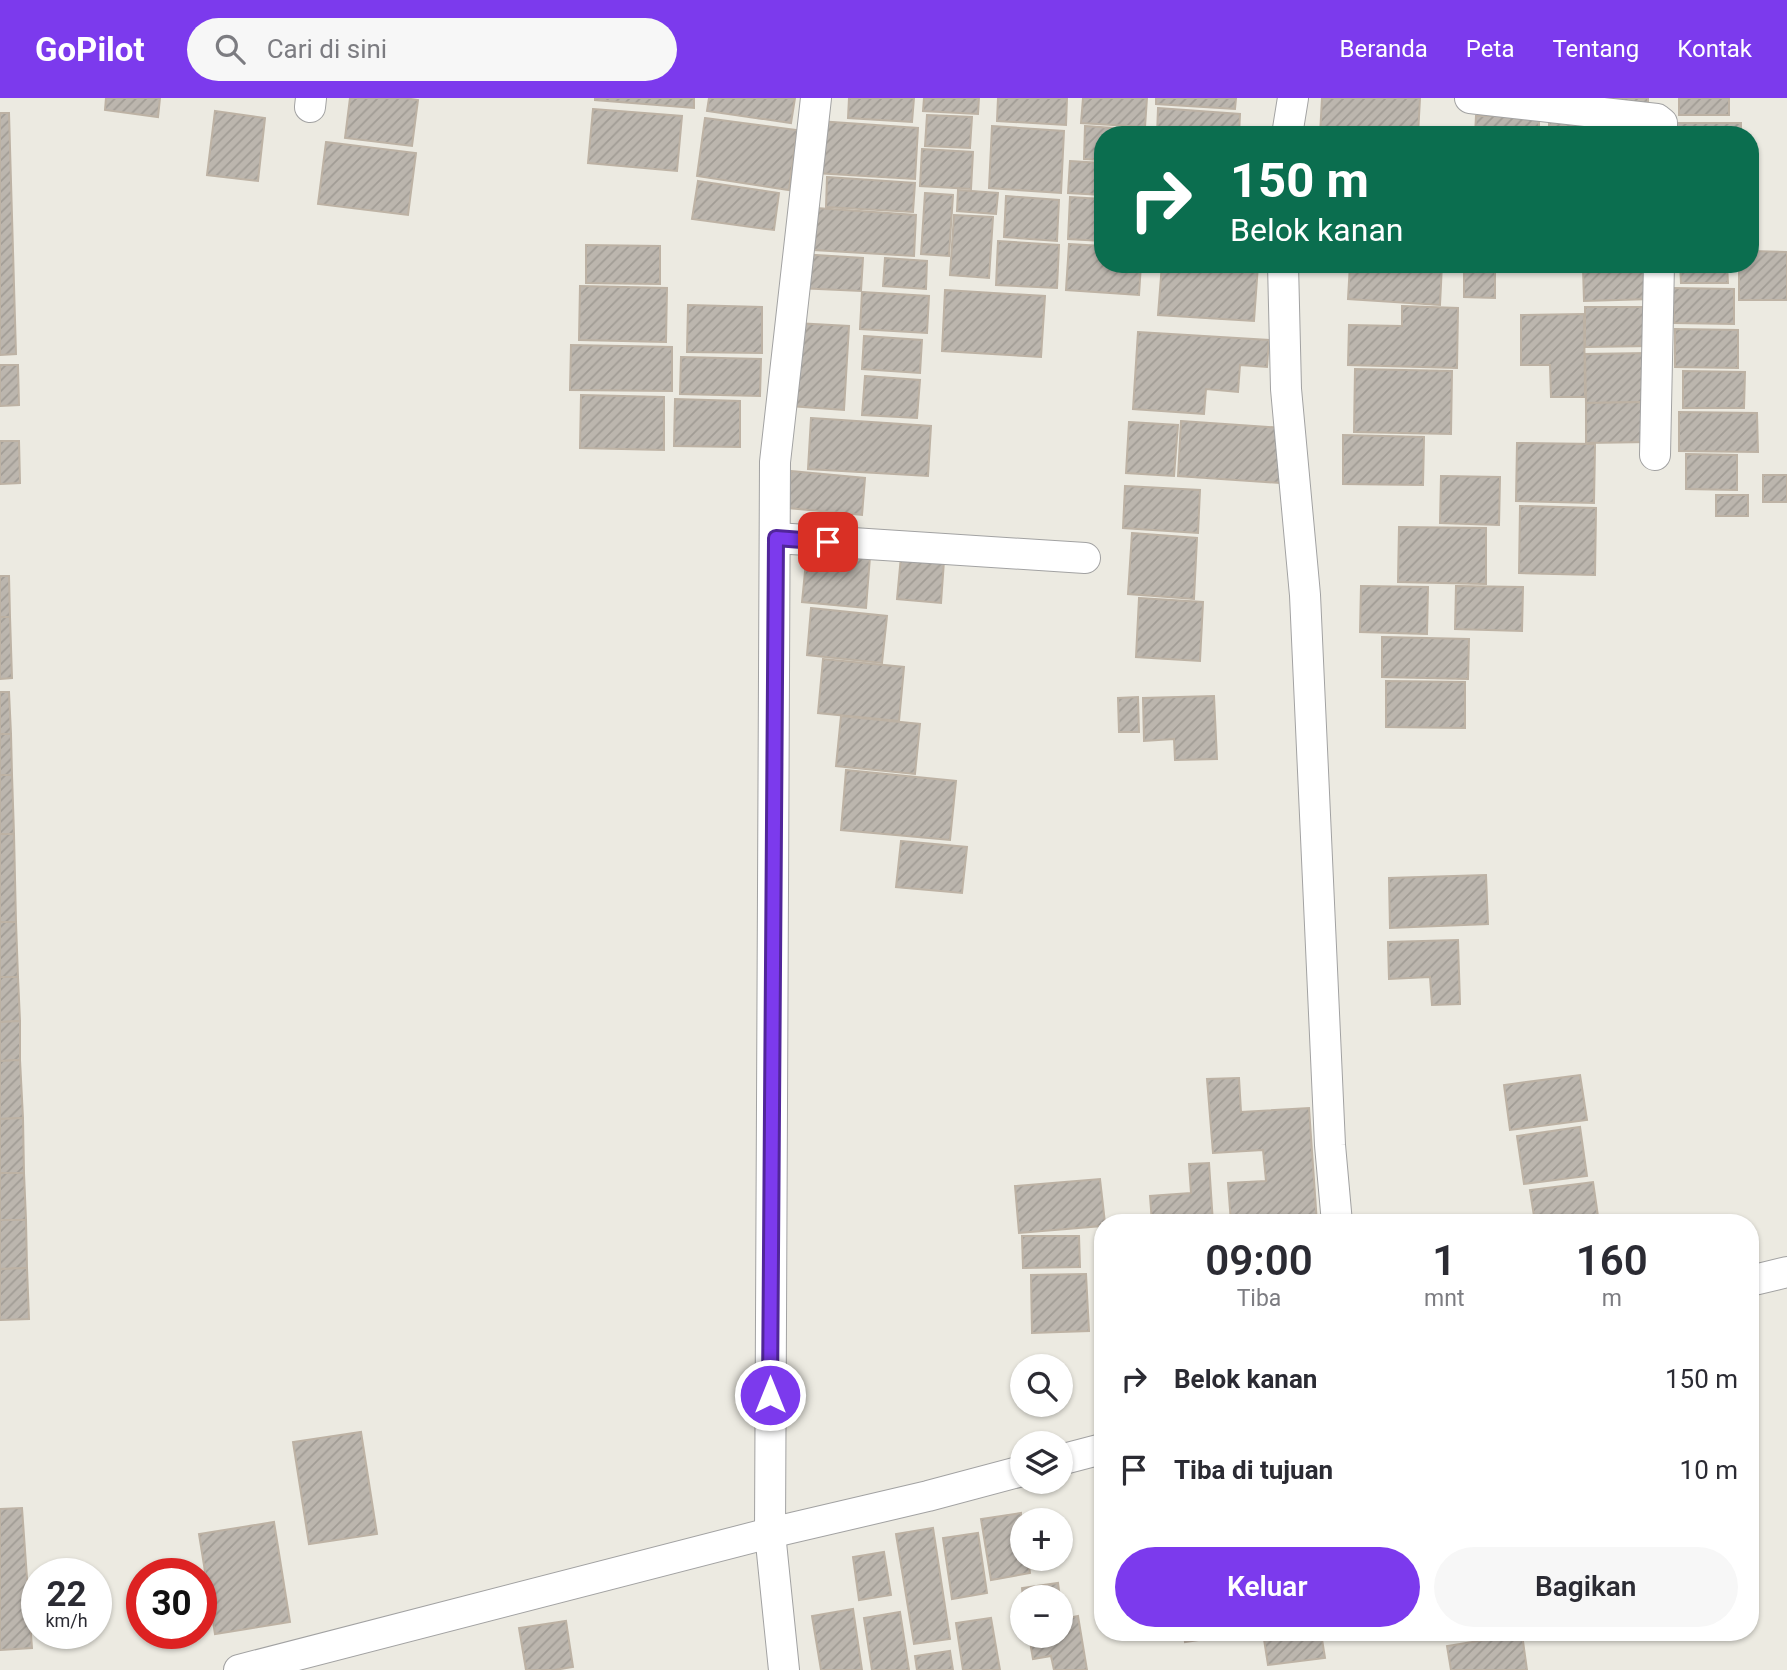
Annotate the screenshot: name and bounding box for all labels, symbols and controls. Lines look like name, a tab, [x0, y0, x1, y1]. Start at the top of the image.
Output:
search box	[187, 18, 677, 81]
text: GoPilot	[35, 30, 145, 69]
icon: search	[211, 30, 249, 68]
text: Cari di sini	[267, 34, 387, 64]
text: Beranda	[1340, 35, 1428, 63]
text: Peta	[1466, 35, 1514, 63]
text: Tentang	[1552, 35, 1639, 63]
text: Kontak	[1677, 35, 1752, 63]
text: 150 m	[1230, 152, 1369, 209]
icon: right	[1115, 154, 1206, 245]
text: Belok kanan	[1230, 211, 1403, 249]
pin	[798, 512, 858, 572]
icon: arrive	[809, 523, 847, 561]
text: 09:00	[1205, 1236, 1313, 1285]
text: 1	[1432, 1236, 1456, 1285]
text: 160	[1576, 1236, 1648, 1285]
text: Tiba	[1237, 1285, 1281, 1312]
text: mnt	[1424, 1285, 1464, 1312]
text: m	[1602, 1285, 1622, 1312]
map controls	[1010, 1354, 1073, 1648]
button: search	[1010, 1354, 1073, 1417]
position arrow	[733, 1358, 807, 1432]
icon: right	[1115, 1360, 1153, 1398]
text: Belok kanan	[1174, 1364, 1317, 1394]
text: 150 m	[1665, 1364, 1738, 1394]
button: layers	[1010, 1431, 1073, 1494]
icon: arrive	[1115, 1451, 1153, 1489]
text: Tiba di tujuan	[1174, 1455, 1333, 1485]
text: 10 m	[1680, 1455, 1738, 1485]
button: +	[1010, 1508, 1073, 1571]
button: Keluar	[1115, 1547, 1420, 1627]
button: Bagikan	[1434, 1547, 1738, 1627]
speed limit sign: 30	[126, 1558, 217, 1649]
text: 22	[46, 1574, 87, 1615]
button: −	[1010, 1585, 1073, 1648]
text: km/h	[45, 1610, 88, 1631]

